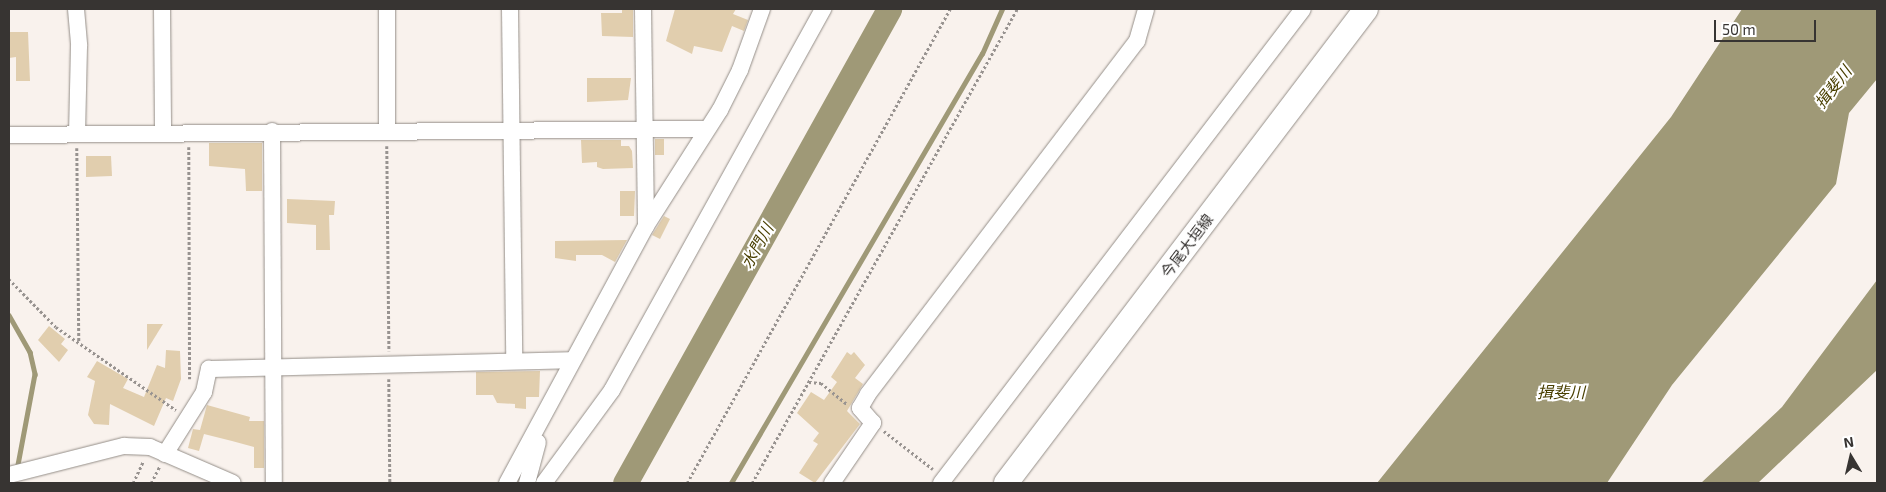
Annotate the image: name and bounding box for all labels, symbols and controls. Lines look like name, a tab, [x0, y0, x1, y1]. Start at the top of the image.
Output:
scale bar	[1716, 10, 1818, 42]
text: 50 m	[1722, 20, 1756, 38]
water label: 揖斐川	[1811, 62, 1855, 112]
street label: 今尾大垣線	[1157, 211, 1217, 281]
water label: 水門川	[737, 220, 777, 272]
water label: 揖斐川	[1537, 382, 1585, 402]
north arrow	[1826, 432, 1876, 482]
text: N	[1842, 433, 1855, 451]

